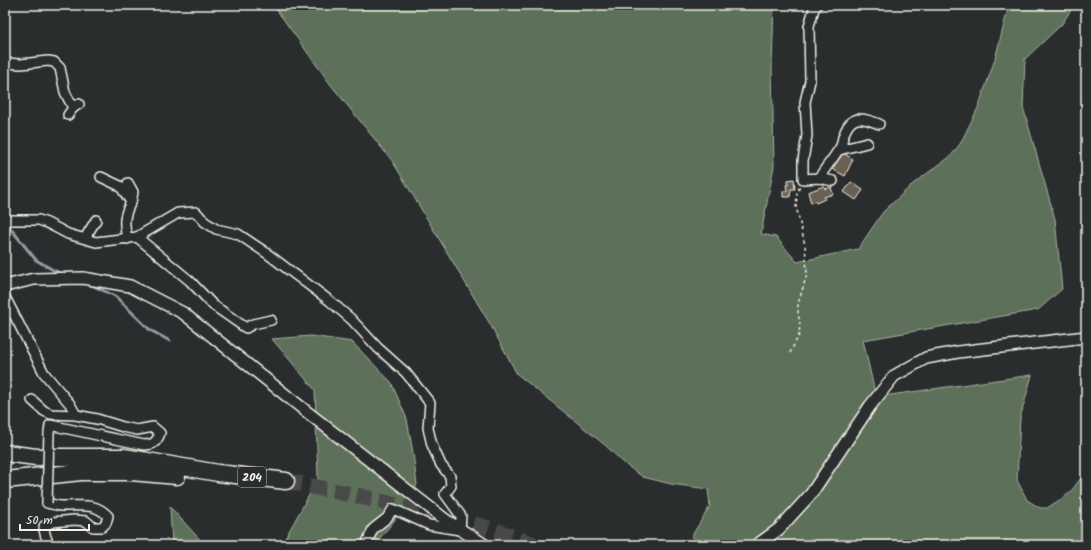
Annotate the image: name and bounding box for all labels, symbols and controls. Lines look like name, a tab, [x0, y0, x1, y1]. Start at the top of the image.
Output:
road number: 204	[238, 467, 266, 487]
scale bar	[20, 506, 89, 532]
text: 50 m	[26, 511, 53, 530]

